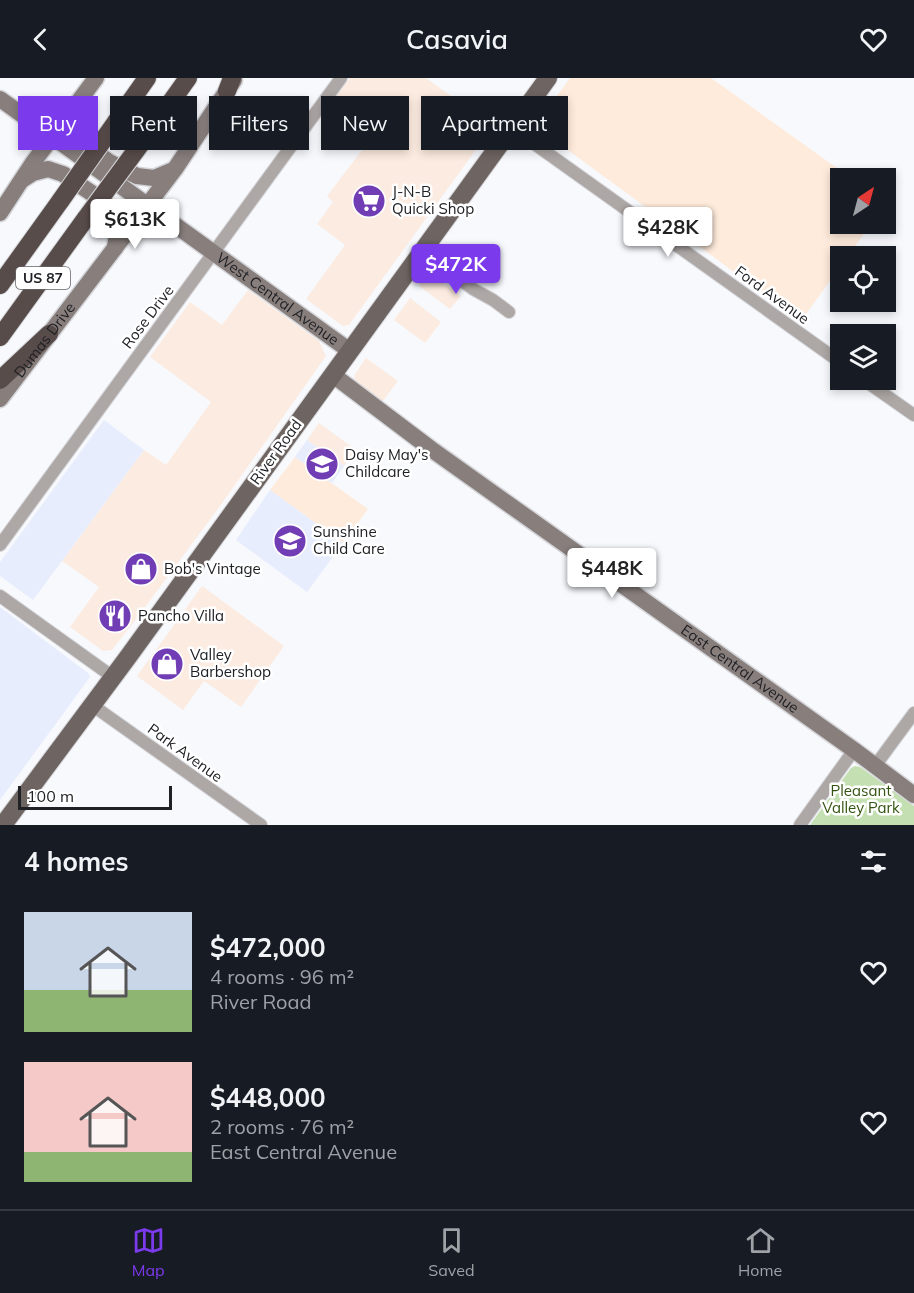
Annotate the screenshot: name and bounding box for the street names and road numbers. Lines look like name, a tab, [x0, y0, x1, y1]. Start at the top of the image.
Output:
street label: West Central Avenue	[213, 248, 343, 349]
street label: Ford Avenue	[731, 261, 813, 328]
road number: US 87	[16, 267, 70, 289]
street label: Rose Drive	[118, 281, 178, 352]
street label: Dumas Drive	[10, 298, 79, 381]
street label: River Road	[246, 415, 306, 488]
street label: East Central Avenue	[678, 620, 803, 717]
street label: Park Avenue	[144, 719, 226, 786]

